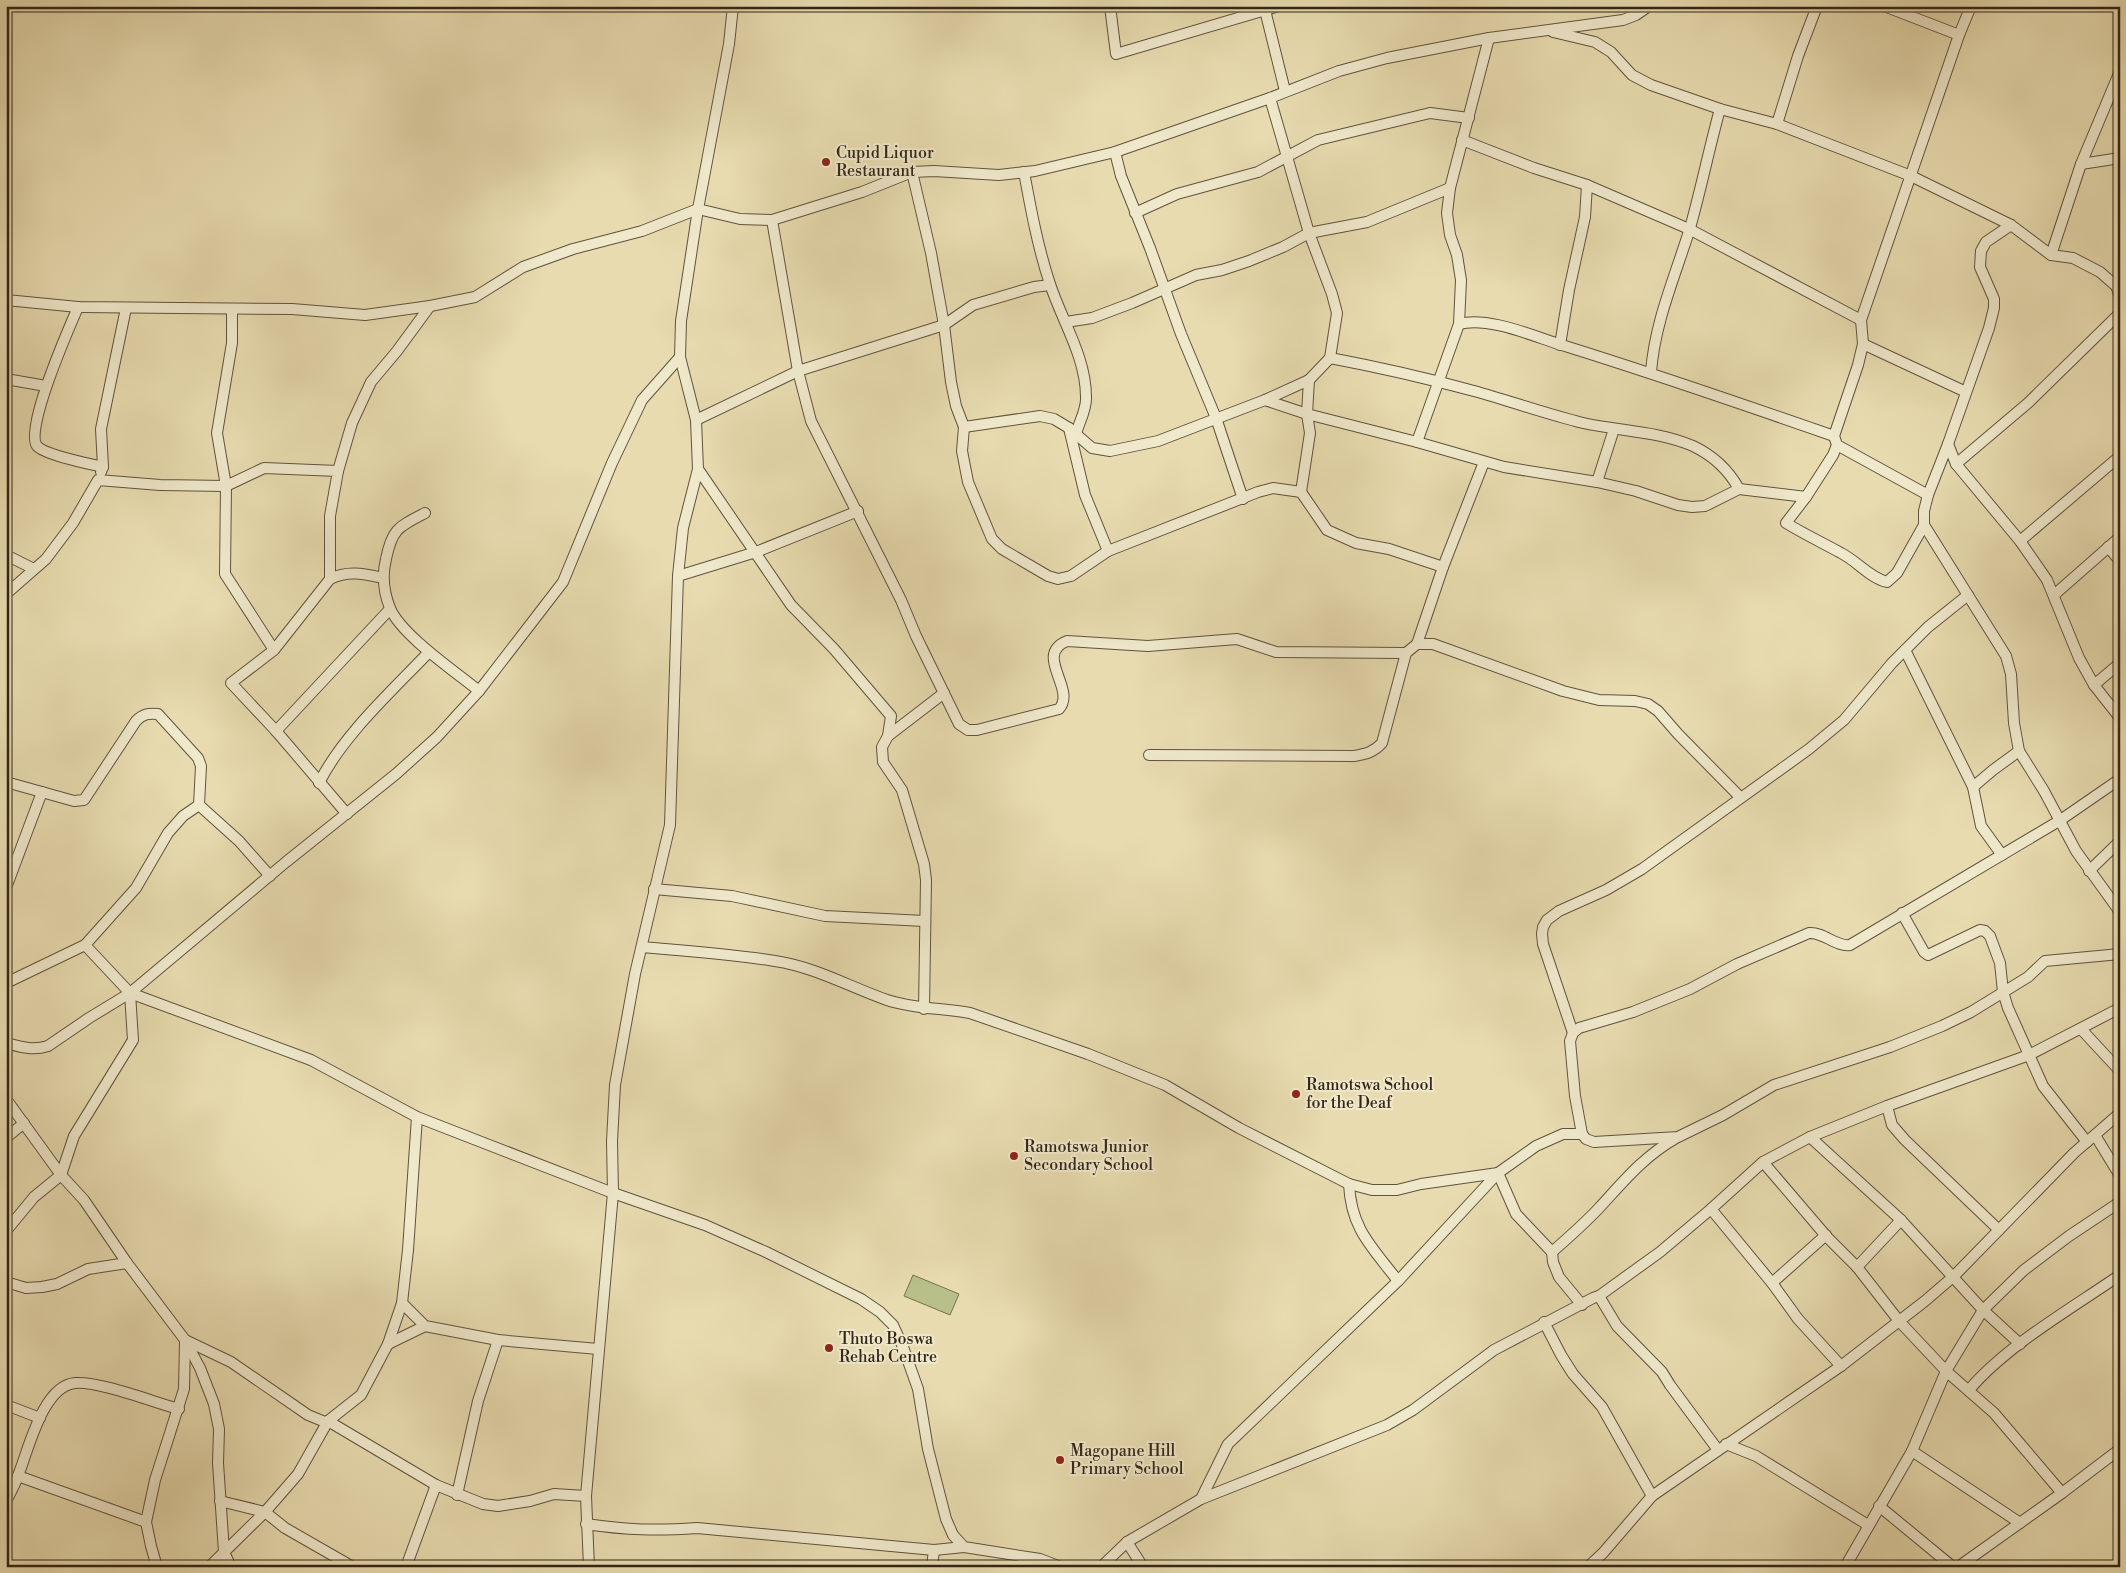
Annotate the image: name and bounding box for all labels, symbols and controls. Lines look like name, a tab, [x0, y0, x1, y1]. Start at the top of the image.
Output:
place label: Cupid Liquor Restaurant	[836, 143, 934, 181]
marker: Cupid Liquor Restaurant	[820, 156, 832, 168]
place label: Ramotswa School for the Deaf	[1306, 1075, 1434, 1113]
marker: Ramotswa School for the Deaf	[1290, 1088, 1302, 1100]
place label: Ramotswa Junior Secondary School	[1024, 1137, 1153, 1175]
marker: Ramotswa Junior Secondary School	[1008, 1150, 1020, 1162]
place label: Thuto Boswa Rehab Centre	[839, 1329, 937, 1367]
marker: Thuto Boswa Rehab Centre	[823, 1342, 835, 1354]
place label: Magopane Hill Primary School	[1070, 1441, 1184, 1479]
marker: Magopane Hill Primary School	[1054, 1454, 1066, 1466]

